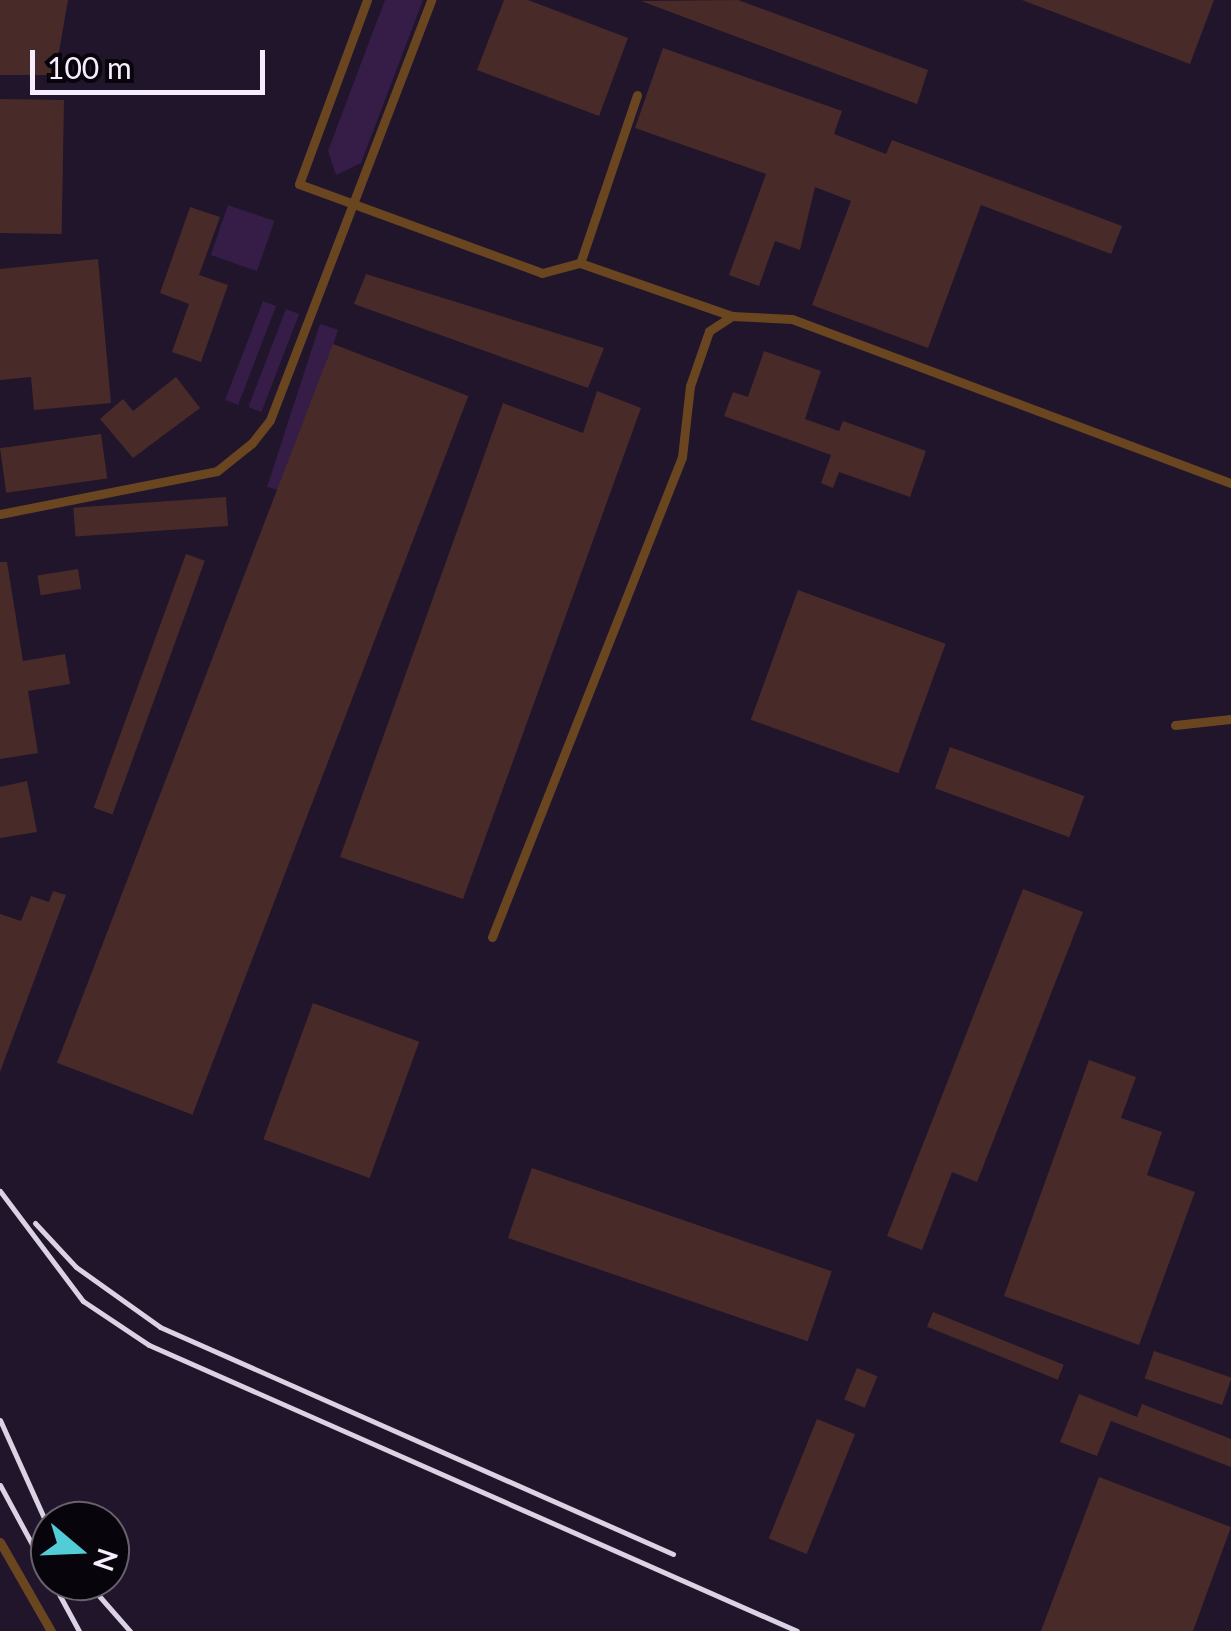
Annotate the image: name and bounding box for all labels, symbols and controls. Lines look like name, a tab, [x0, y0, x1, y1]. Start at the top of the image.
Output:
scale bar	[35, 30, 270, 92]
text: 100 m	[47, 49, 132, 85]
north arrow	[30, 1501, 130, 1601]
text: N	[87, 1544, 126, 1576]

